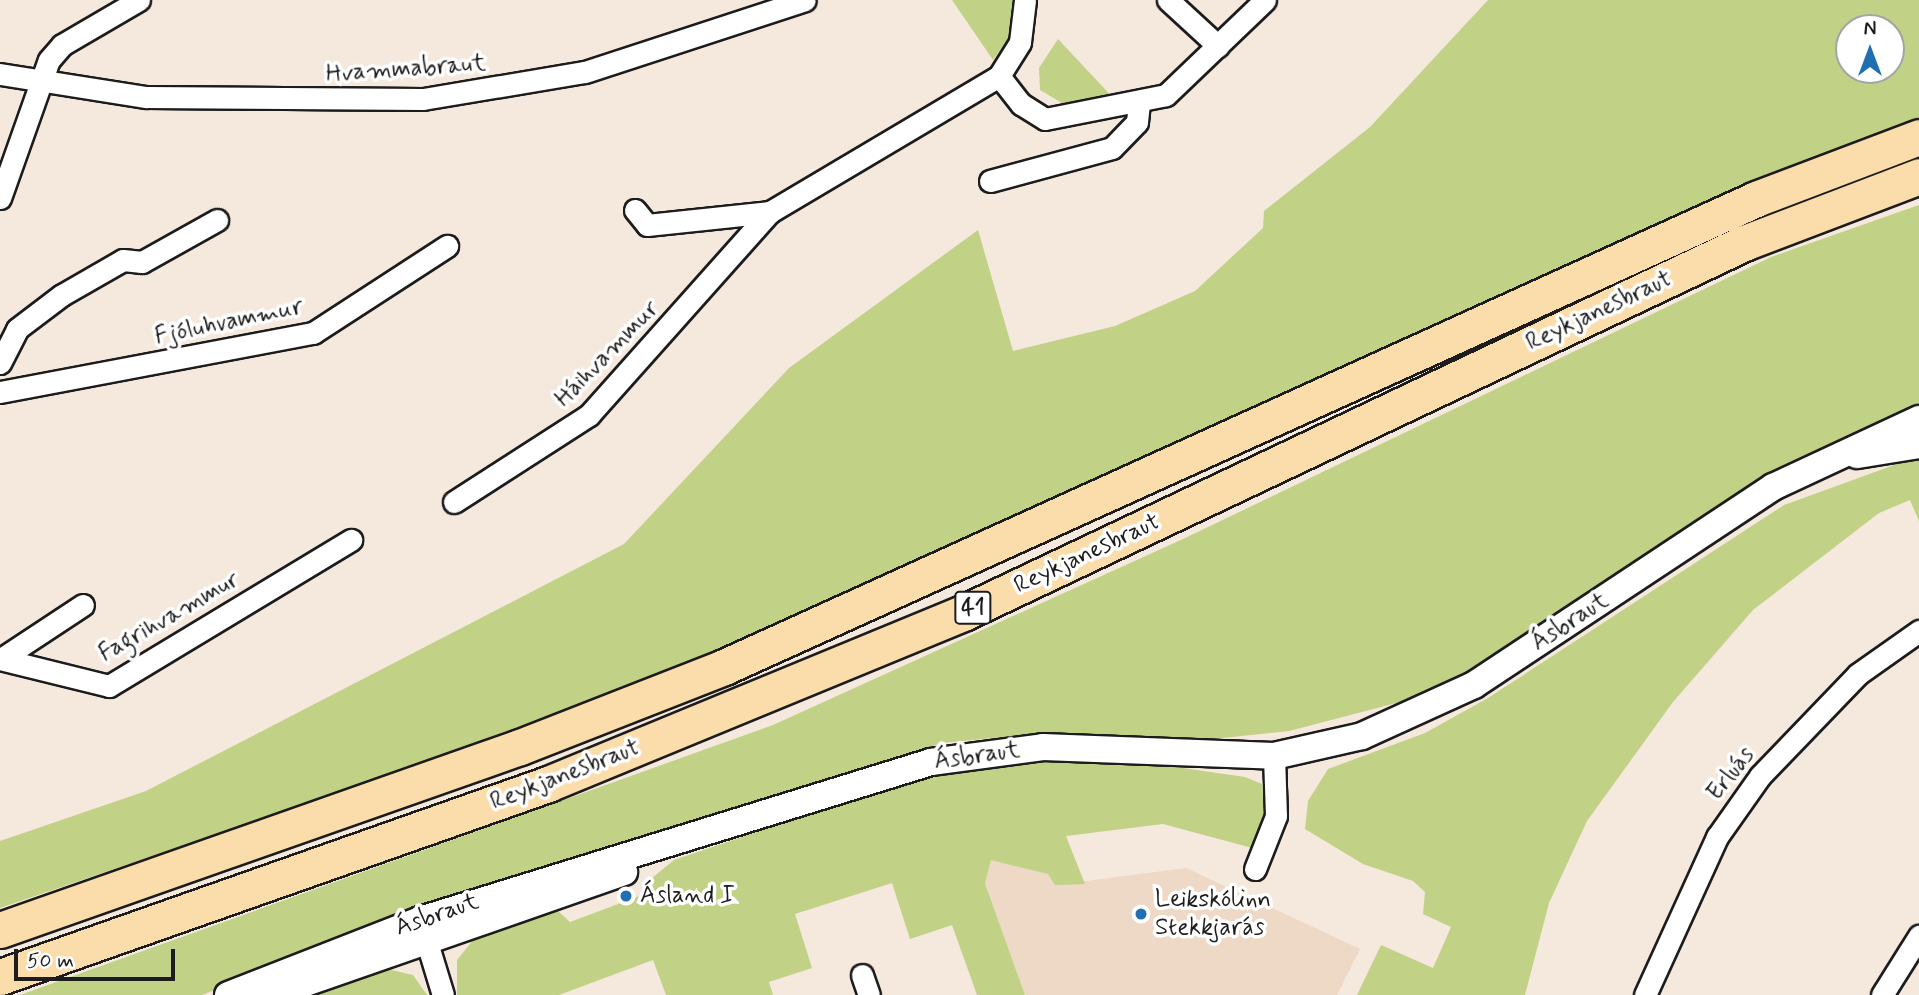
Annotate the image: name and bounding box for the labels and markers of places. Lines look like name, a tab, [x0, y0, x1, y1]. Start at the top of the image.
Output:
place label: Ásland I	[640, 882, 733, 910]
place label: Leikskólinn Stekkjarás	[1155, 886, 1271, 942]
marker: Ásland I	[618, 888, 634, 904]
marker: Leikskólinn Stekkjarás	[1133, 906, 1149, 922]

